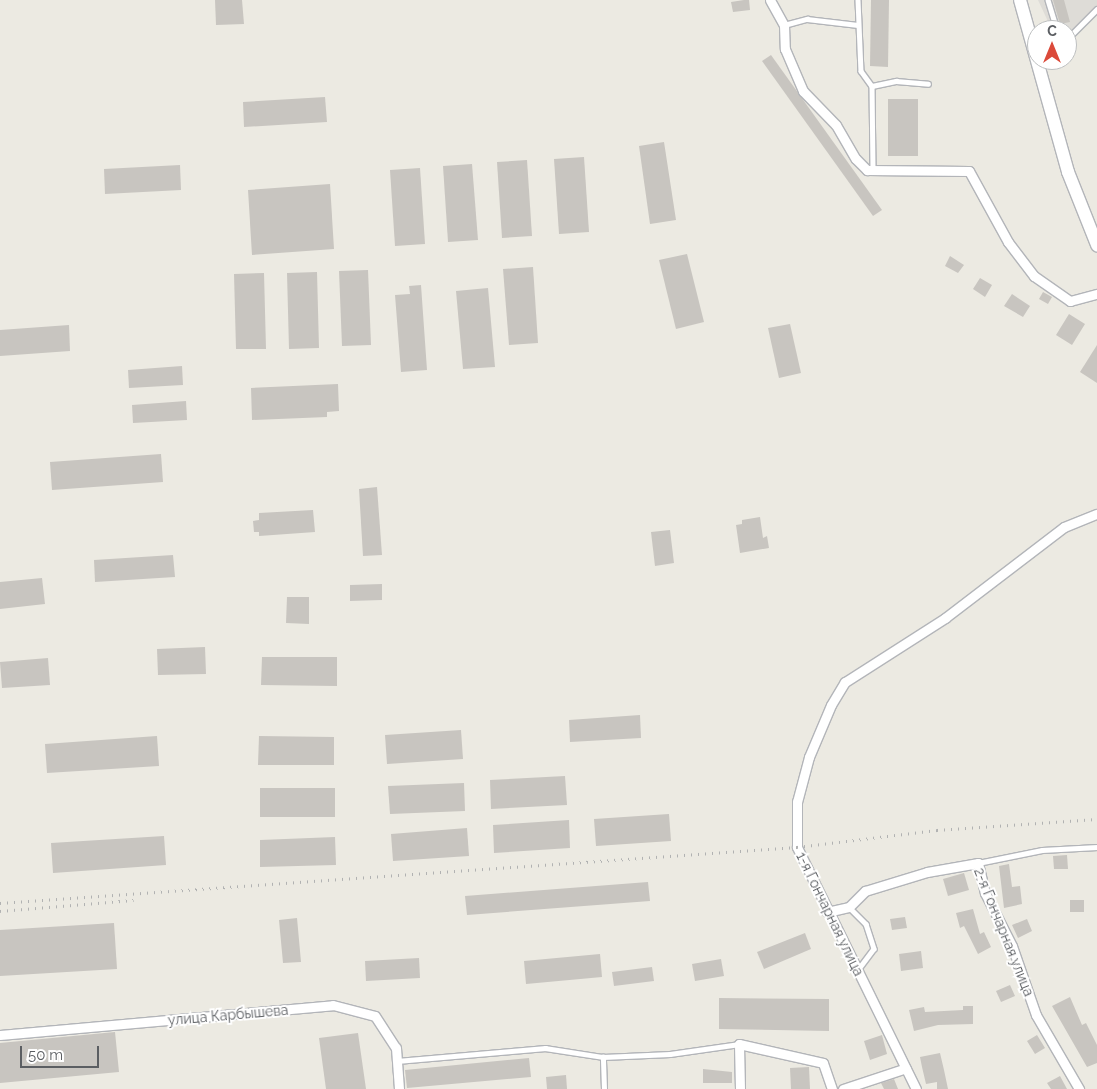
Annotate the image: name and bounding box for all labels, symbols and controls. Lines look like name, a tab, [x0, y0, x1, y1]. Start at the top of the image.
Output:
north arrow	[1027, 20, 1077, 70]
text: С	[1047, 23, 1057, 39]
street label: 1-я Гончарная улица	[793, 849, 867, 979]
street label: 2-я Гончарная улица	[970, 865, 1038, 999]
street label: улица Карбышева	[167, 1001, 289, 1029]
scale bar	[22, 1036, 101, 1068]
text: 50 m	[28, 1046, 63, 1064]

